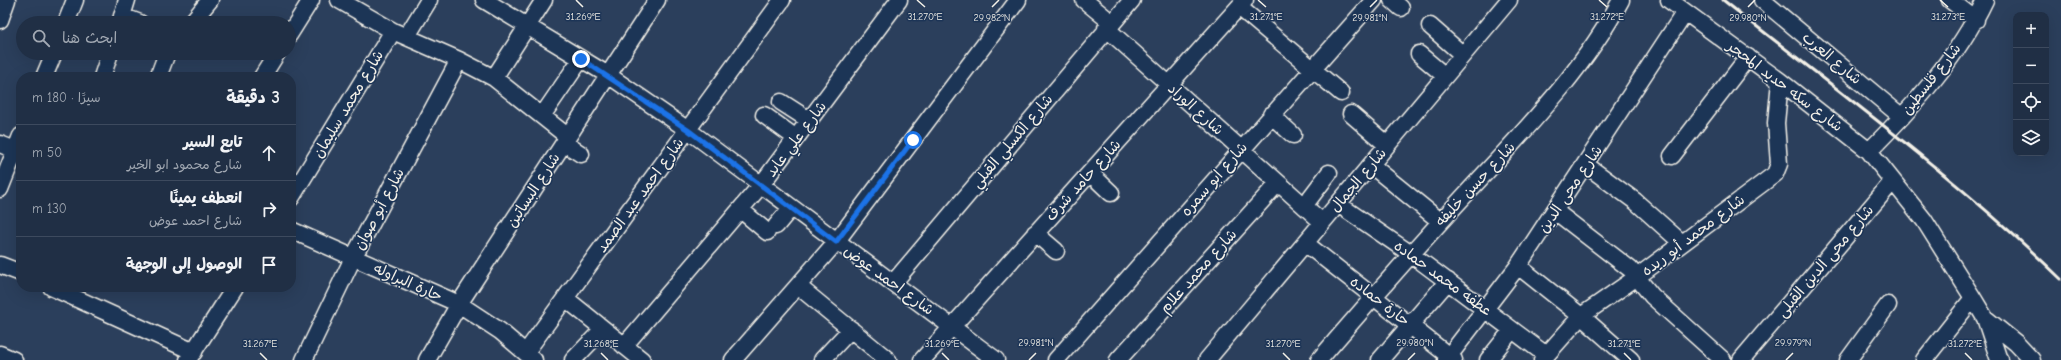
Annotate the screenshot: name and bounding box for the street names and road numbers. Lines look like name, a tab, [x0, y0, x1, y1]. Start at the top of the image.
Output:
street label: شارع العرب	[1798, 28, 1865, 89]
street label: شارع سكه حديد المحجر	[1721, 35, 1846, 136]
street label: شارع فلسطين	[1898, 40, 1965, 119]
street label: شارع محمد سليمان	[309, 47, 388, 162]
street label: شارع الوراد	[1164, 79, 1228, 139]
street label: شارع الكسلي القبلي	[967, 90, 1060, 194]
street label: شارع علي عابد	[762, 98, 833, 183]
street label: شارع احمد عبد الصمد	[592, 134, 688, 256]
street label: شارع حامد شرف	[1042, 135, 1125, 225]
street label: شارع ابو سمره	[1177, 138, 1252, 220]
street label: شارع حسن خليفه	[1431, 138, 1520, 231]
street label: شارع محى الدين	[1534, 142, 1607, 237]
street label: شارع الجمال	[1326, 144, 1391, 216]
street label: شارع البساتين	[502, 149, 565, 231]
street label: شارع أبو صوان	[350, 165, 409, 253]
street label: شارع محمد أبو ريده	[1638, 190, 1749, 281]
street label: شارع محى الدين القبلى	[1773, 201, 1878, 321]
street label: شارع محمد علام	[1156, 225, 1242, 318]
street label: عطفه محمد حماده	[1391, 236, 1495, 320]
street label: شارع احمد عوض	[840, 241, 938, 320]
street label: حارة البراوله	[370, 259, 445, 306]
street label: حارة حماده	[1347, 272, 1413, 330]

